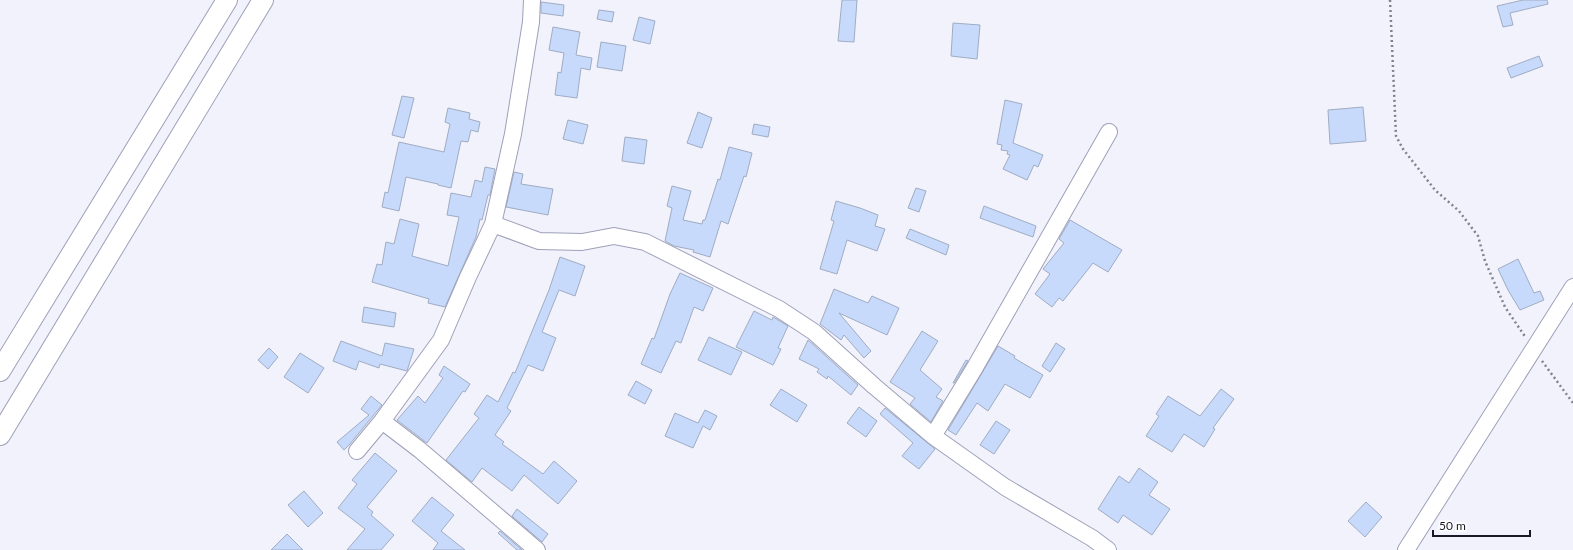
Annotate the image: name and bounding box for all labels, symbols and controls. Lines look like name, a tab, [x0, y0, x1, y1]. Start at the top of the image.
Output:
scale bar	[1433, 512, 1530, 538]
text: 50 m	[1439, 518, 1466, 533]

